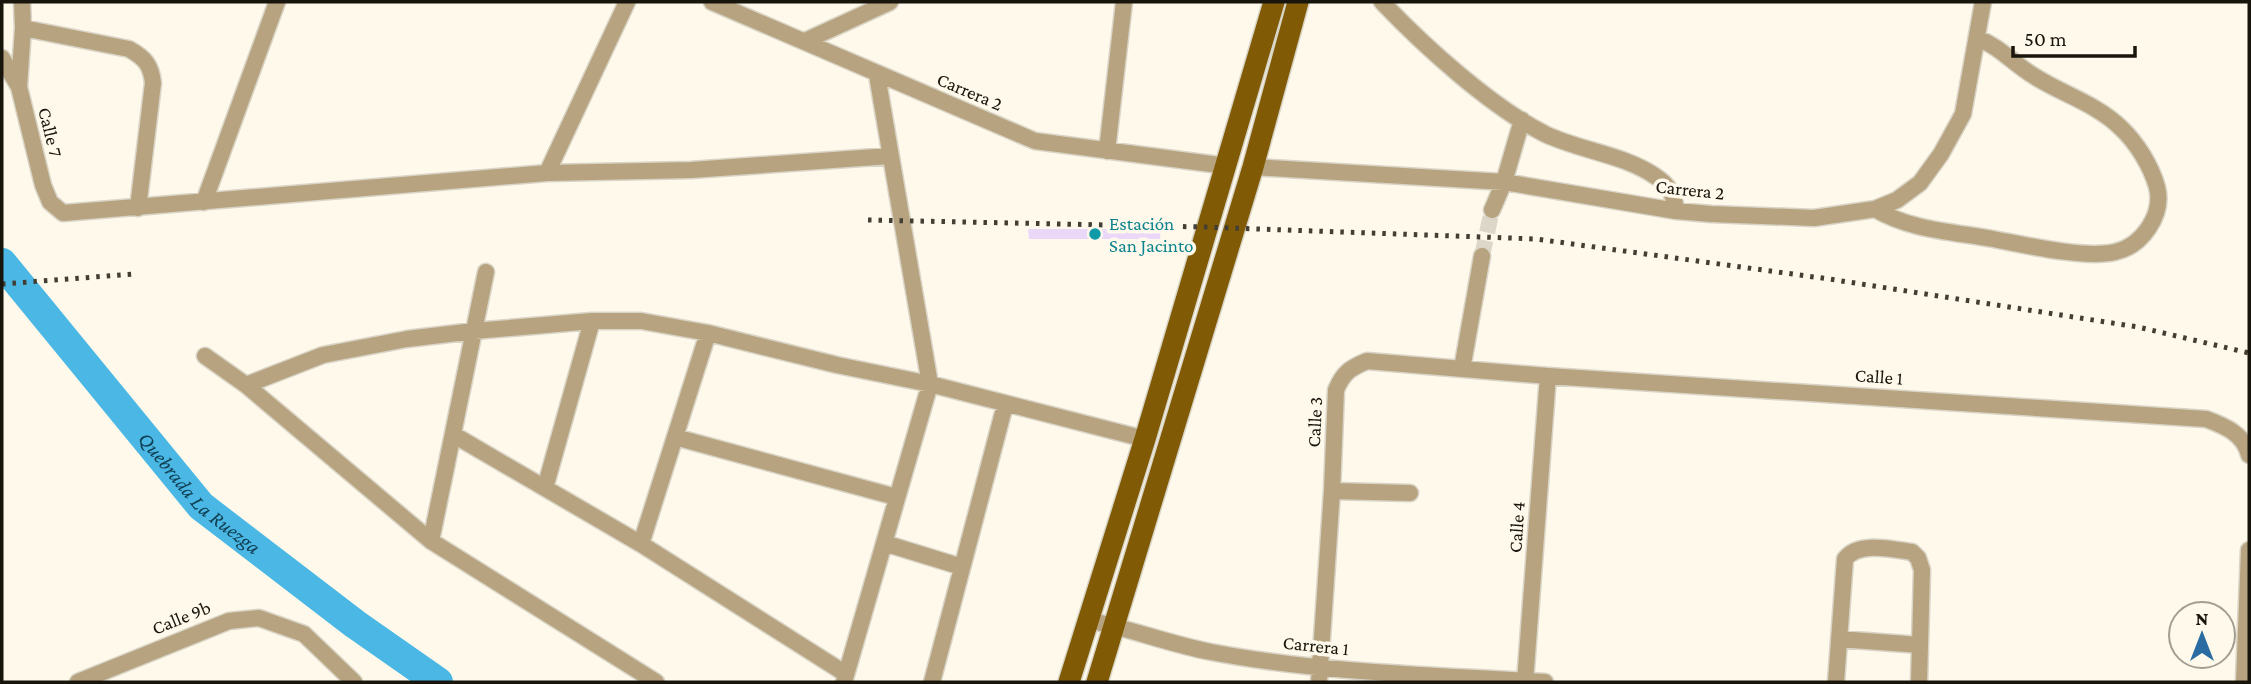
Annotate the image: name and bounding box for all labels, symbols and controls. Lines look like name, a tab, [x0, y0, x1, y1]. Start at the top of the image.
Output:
scale bar	[2013, 14, 2136, 58]
text: 50 m	[2024, 27, 2067, 51]
street label: Carrera 2	[934, 68, 1006, 115]
street label: Calle 7	[34, 105, 67, 159]
street label: Carrera 2	[1654, 175, 1725, 204]
place label: Estación San Jacinto	[1109, 213, 1194, 256]
marker: Estación San Jacinto	[1087, 226, 1103, 242]
street label: Calle 1	[1854, 364, 1904, 389]
street label: Calle 3	[1303, 396, 1326, 448]
water label: Quebrada La Ruezga	[133, 427, 265, 559]
street label: Calle 4	[1504, 501, 1529, 553]
street label: Calle 9b	[149, 596, 214, 639]
north arrow	[2167, 600, 2237, 670]
text: N	[2196, 608, 2209, 629]
street label: Carrera 1	[1282, 632, 1350, 659]

